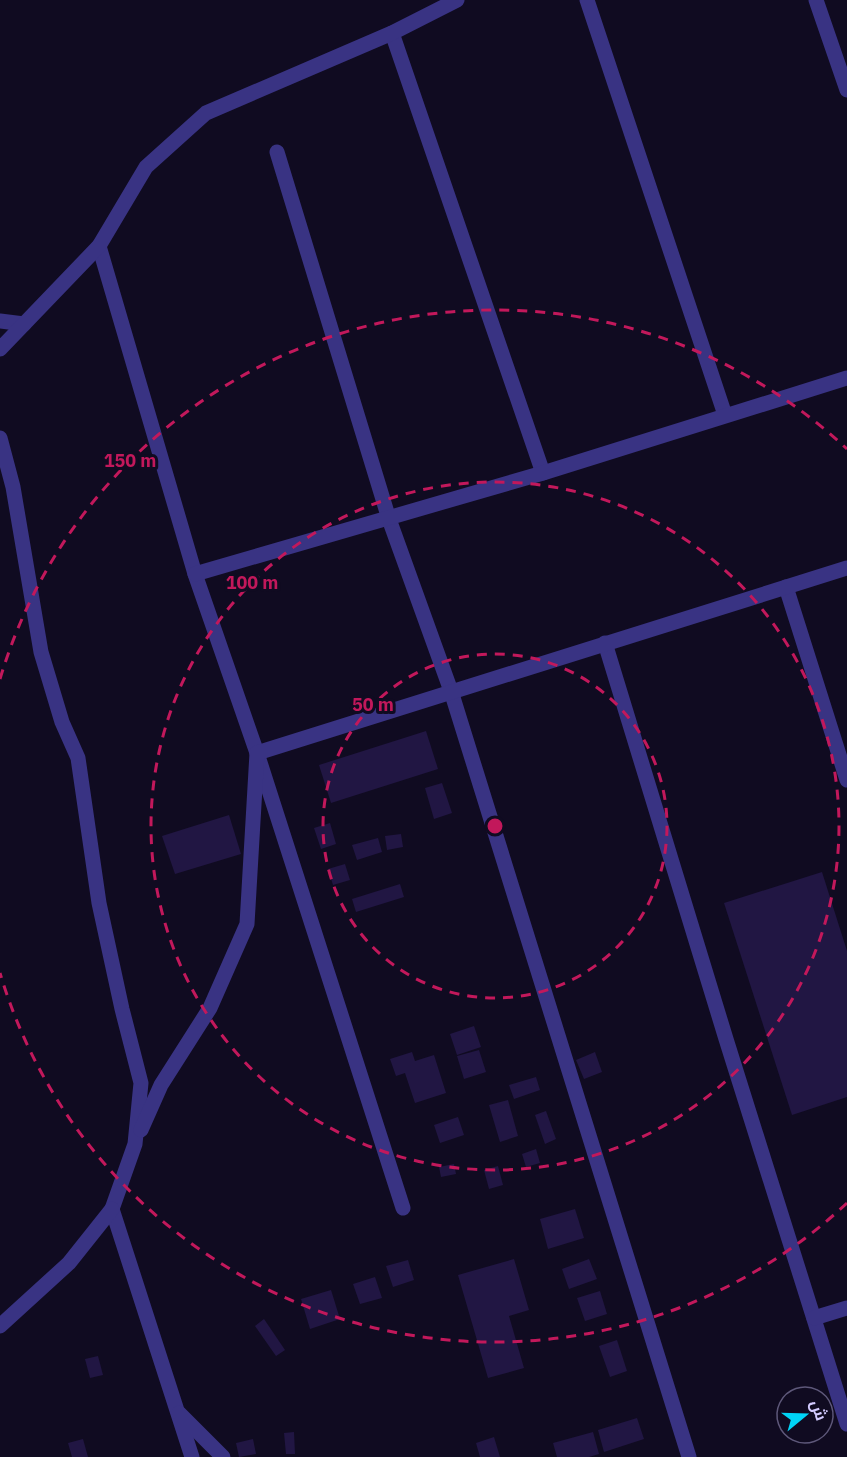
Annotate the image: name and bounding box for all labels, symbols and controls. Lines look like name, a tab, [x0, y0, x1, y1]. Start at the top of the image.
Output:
text: 150 m	[104, 449, 156, 472]
text: 100 m	[226, 571, 278, 594]
text: 50 m	[352, 693, 394, 716]
centre of rings	[485, 816, 505, 836]
north arrow	[775, 1385, 835, 1445]
text: ش	[806, 1397, 832, 1423]

